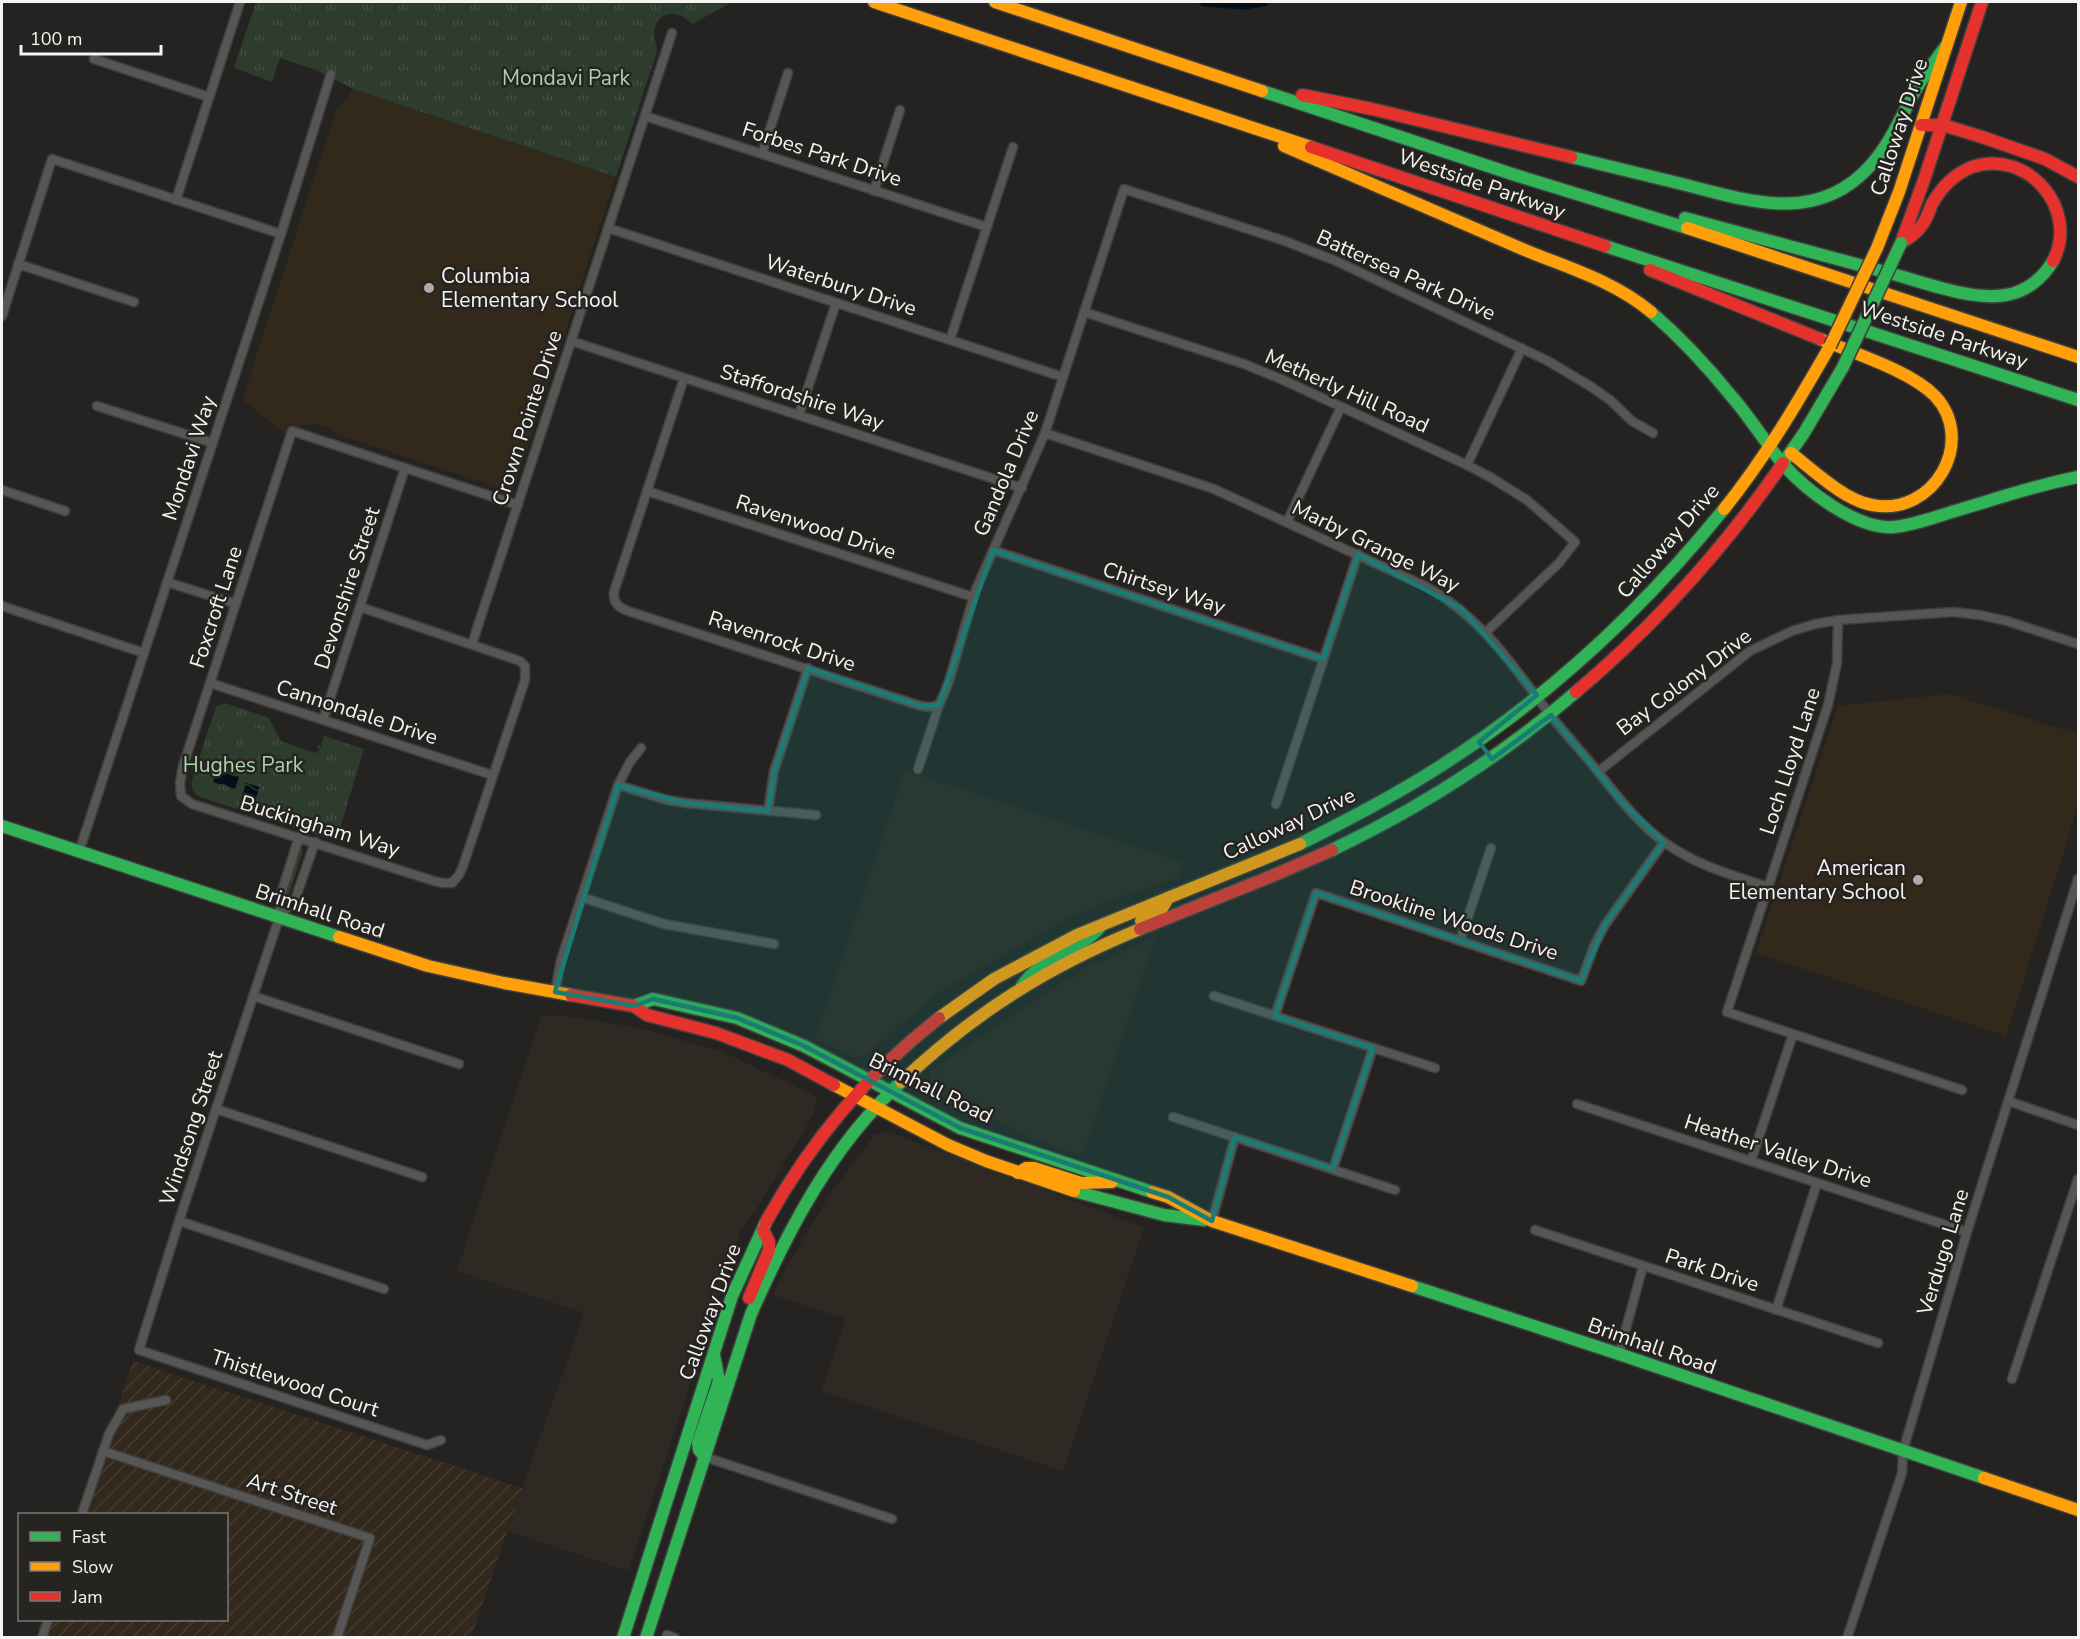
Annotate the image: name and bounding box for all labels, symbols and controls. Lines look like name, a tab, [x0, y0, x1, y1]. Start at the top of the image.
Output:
scale bar	[21, 18, 160, 56]
text: 100 m	[30, 27, 82, 51]
street label: Calloway Drive	[1864, 55, 1934, 199]
park label: Mondavi Park	[502, 64, 630, 92]
street label: Forbes Park Drive	[739, 115, 905, 193]
street label: Westside Parkway	[1395, 142, 1570, 226]
street label: Battersea Park Drive	[1312, 223, 1500, 327]
street label: Waterbury Drive	[762, 247, 920, 323]
place label: Columbia Elementary School	[441, 262, 619, 314]
marker: Columbia Elementary School	[422, 281, 436, 295]
street label: Westside Parkway	[1856, 295, 2032, 375]
street label: Crown Pointe Drive	[485, 327, 569, 509]
street label: Metherly Hill Road	[1261, 342, 1433, 440]
street label: Staffordshire Way	[717, 357, 888, 437]
street label: Mondavi Way	[156, 392, 222, 524]
street label: Gandola Drive	[967, 405, 1045, 541]
street label: Calloway Drive	[1610, 478, 1726, 604]
street label: Ravenwood Drive	[732, 488, 900, 566]
street label: Marby Grange Way	[1288, 493, 1465, 599]
street label: Devonshire Street	[308, 503, 387, 673]
street label: Foxcroft Lane	[183, 542, 249, 672]
street label: Chirtsey Way	[1099, 555, 1229, 621]
street label: Ravenrock Drive	[705, 604, 859, 678]
street label: Bay Colony Drive	[1611, 622, 1757, 742]
street label: Cannondale Drive	[273, 673, 441, 751]
street label: Loch Lloyd Lane	[1753, 684, 1827, 838]
park label: Hughes Park	[183, 751, 304, 779]
street label: Calloway Drive	[1218, 781, 1360, 867]
street label: Buckingham Way	[237, 788, 403, 864]
place label: American Elementary School	[1728, 854, 1907, 906]
street label: Brookline Woods Drive	[1346, 873, 1562, 967]
marker: American Elementary School	[1911, 873, 1925, 887]
street label: Brimhall Road	[252, 877, 388, 945]
street label: Brimhall Road	[865, 1046, 997, 1130]
street label: Windsong Street	[153, 1047, 229, 1209]
street label: Heather Valley Drive	[1681, 1107, 1875, 1195]
street label: Verdugo Lane	[1910, 1185, 1976, 1320]
street label: Calloway Drive	[672, 1240, 748, 1384]
street label: Park Drive	[1661, 1242, 1763, 1298]
street label: Brimhall Road	[1584, 1311, 1720, 1381]
street label: Thistlewood Court	[208, 1343, 383, 1424]
street label: Art Street	[243, 1466, 341, 1522]
legend	[18, 1513, 228, 1621]
text: Fast	[72, 1525, 107, 1549]
text: Slow	[72, 1555, 113, 1579]
text: Jam	[71, 1585, 103, 1609]

